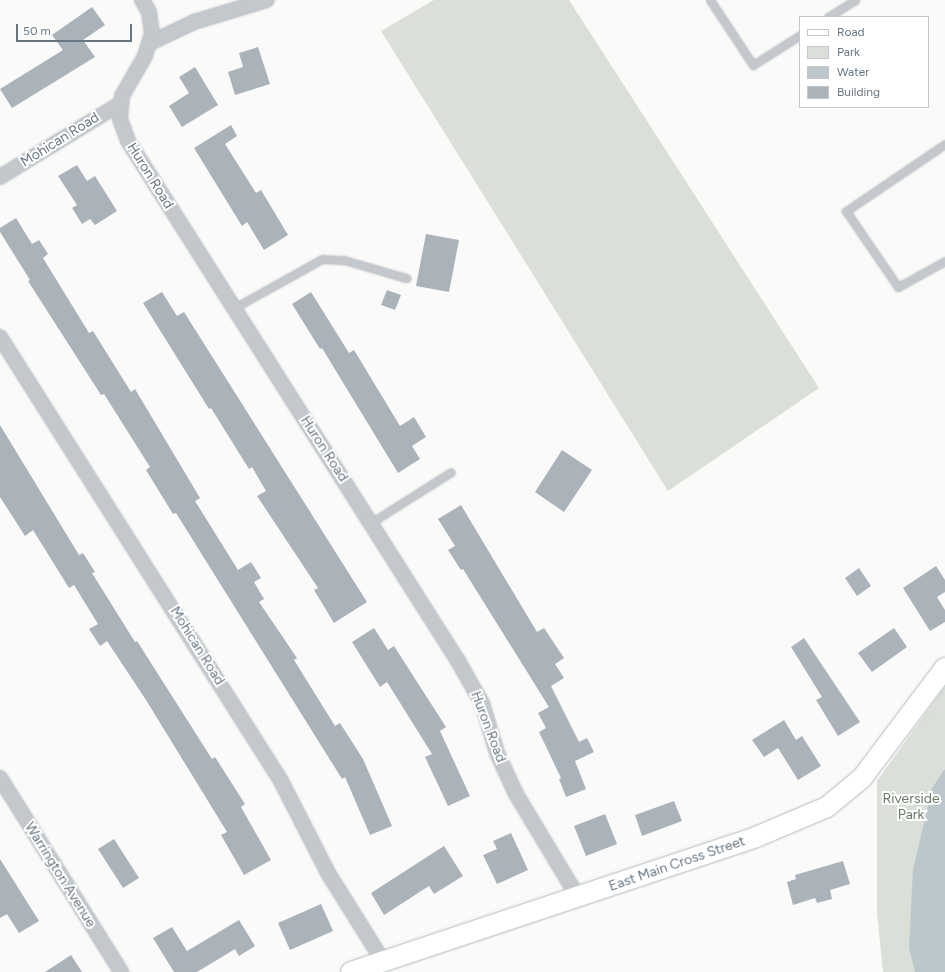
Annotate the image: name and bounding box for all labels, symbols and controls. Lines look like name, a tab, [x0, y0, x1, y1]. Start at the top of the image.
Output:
scale bar	[18, 16, 134, 42]
legend	[799, 16, 929, 108]
text: 50 m	[23, 24, 51, 38]
text: Road	[837, 25, 865, 39]
text: Park	[837, 45, 860, 59]
text: Water	[837, 65, 869, 79]
text: Building	[837, 85, 880, 99]
street label: Mohican Road	[18, 109, 102, 171]
street label: Huron Road	[123, 140, 177, 212]
street label: Huron Road	[297, 413, 351, 485]
street label: Mohican Road	[166, 604, 228, 688]
street label: Huron Road	[467, 689, 509, 765]
park label: Riverside Park	[882, 791, 940, 824]
street label: Warrington Avenue	[21, 819, 99, 931]
street label: East Main Cross Street	[607, 833, 747, 895]

